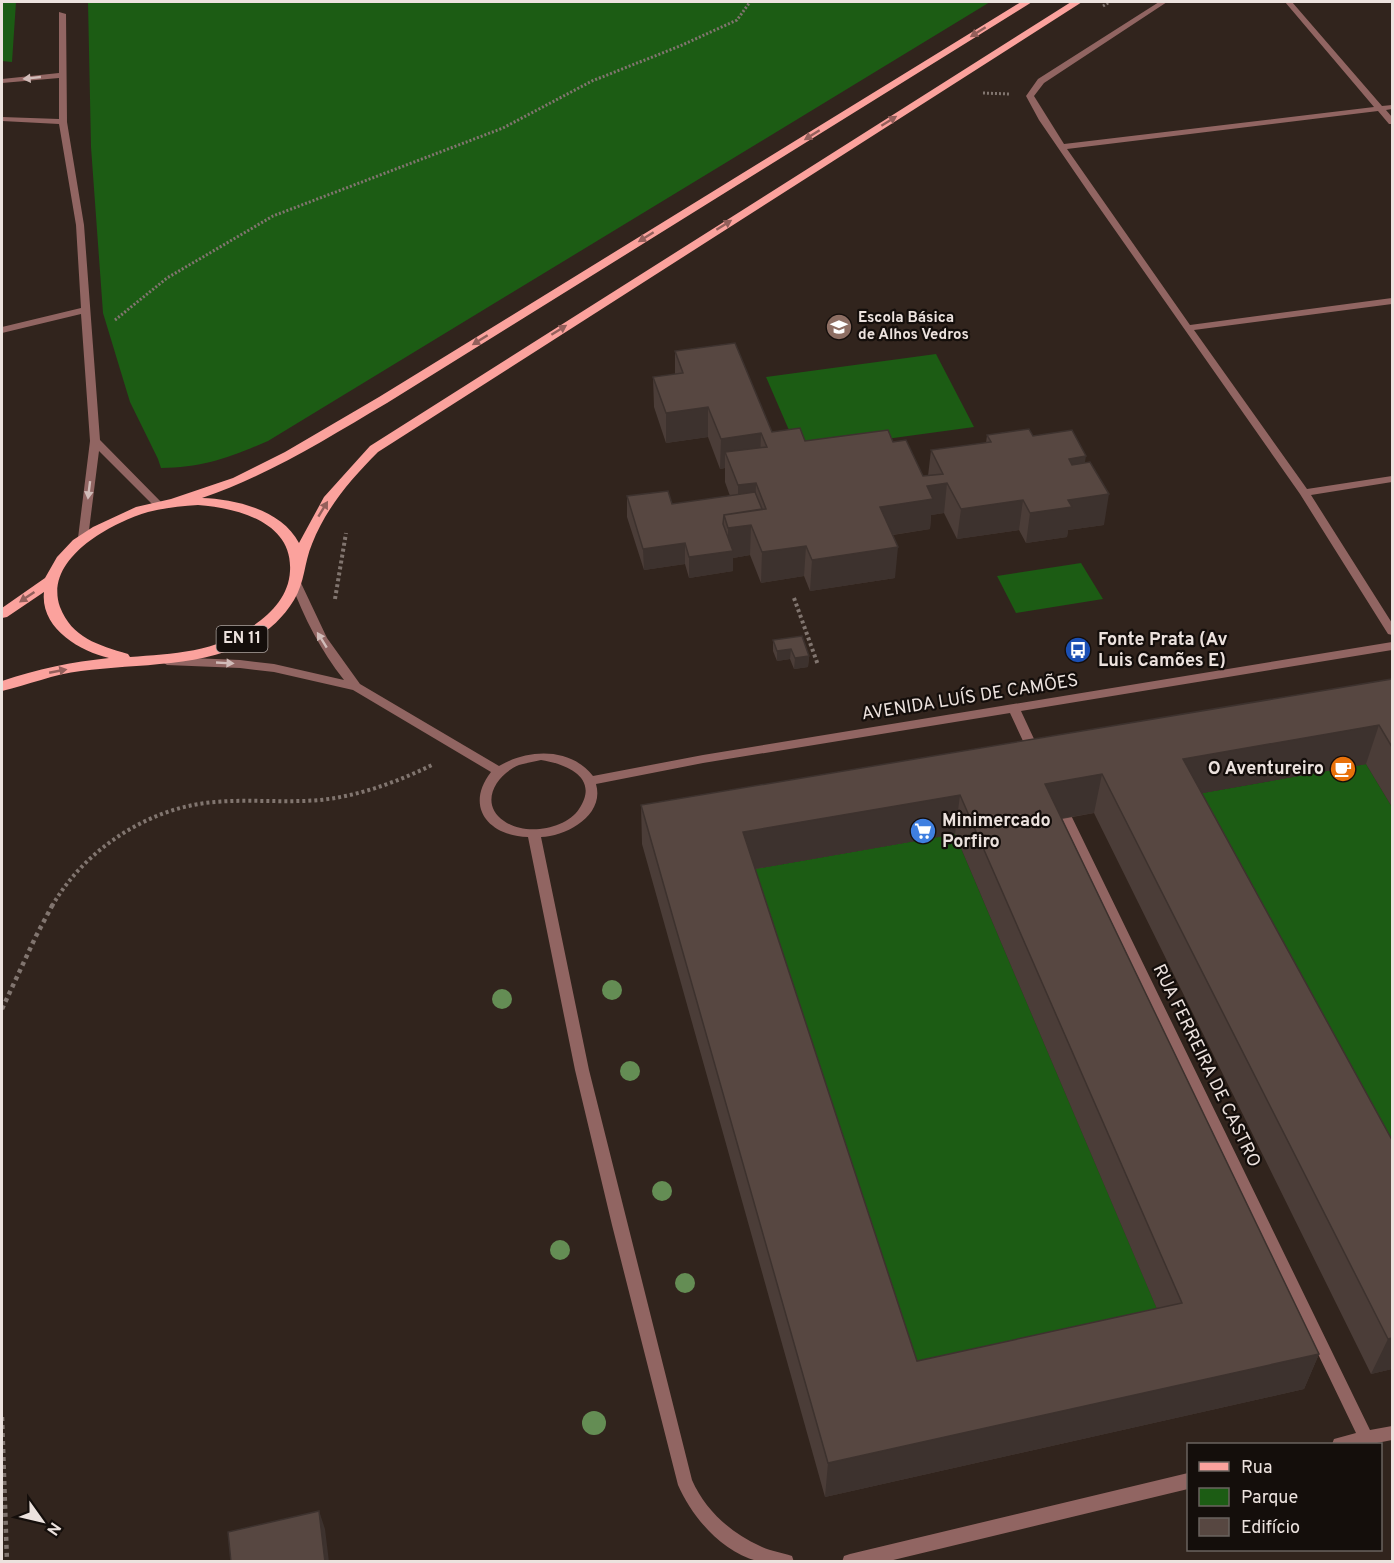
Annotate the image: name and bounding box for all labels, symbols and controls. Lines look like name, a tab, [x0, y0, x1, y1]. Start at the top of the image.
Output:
one-way arrow	[970, 27, 986, 38]
one-way arrow	[22, 73, 41, 83]
one-way arrow	[881, 116, 897, 127]
one-way arrow	[804, 130, 820, 141]
one-way arrow	[716, 220, 732, 231]
one-way arrow	[638, 232, 654, 243]
place label: Escola Básica de Alhos Vedros	[858, 309, 969, 345]
school or university icon: Escola Básica de Alhos Vedros	[824, 312, 854, 342]
one-way arrow	[551, 324, 568, 335]
one-way arrow	[472, 334, 488, 345]
one-way arrow	[84, 480, 94, 499]
one-way arrow	[318, 500, 328, 517]
one-way arrow	[19, 591, 35, 603]
road number: EN 11	[216, 626, 268, 652]
place label: Fonte Prata (Av Luis Camões E)	[1098, 629, 1227, 673]
one-way arrow	[317, 632, 328, 648]
bus stop icon: Fonte Prata (Av Luis Camões E)	[1063, 635, 1093, 665]
one-way arrow	[215, 659, 234, 668]
one-way arrow	[49, 666, 68, 675]
street label: AVENIDA LUÍS DE CAMÕES	[860, 668, 1080, 727]
cafe icon: O Aventureiro	[1328, 754, 1358, 784]
place label: O Aventureiro	[1208, 758, 1324, 781]
place label: Minimercado Porfiro	[942, 810, 1051, 854]
supermarket icon: Minimercado Porfiro	[908, 816, 938, 846]
street label: RUA FERREIRA DE CASTRO	[1147, 961, 1265, 1171]
legend	[1187, 1443, 1382, 1551]
text: Rua	[1241, 1457, 1272, 1480]
text: Parque	[1241, 1487, 1298, 1510]
north arrow	[12, 1491, 72, 1551]
text: Edifício	[1241, 1517, 1300, 1540]
text: N	[41, 1518, 64, 1539]

